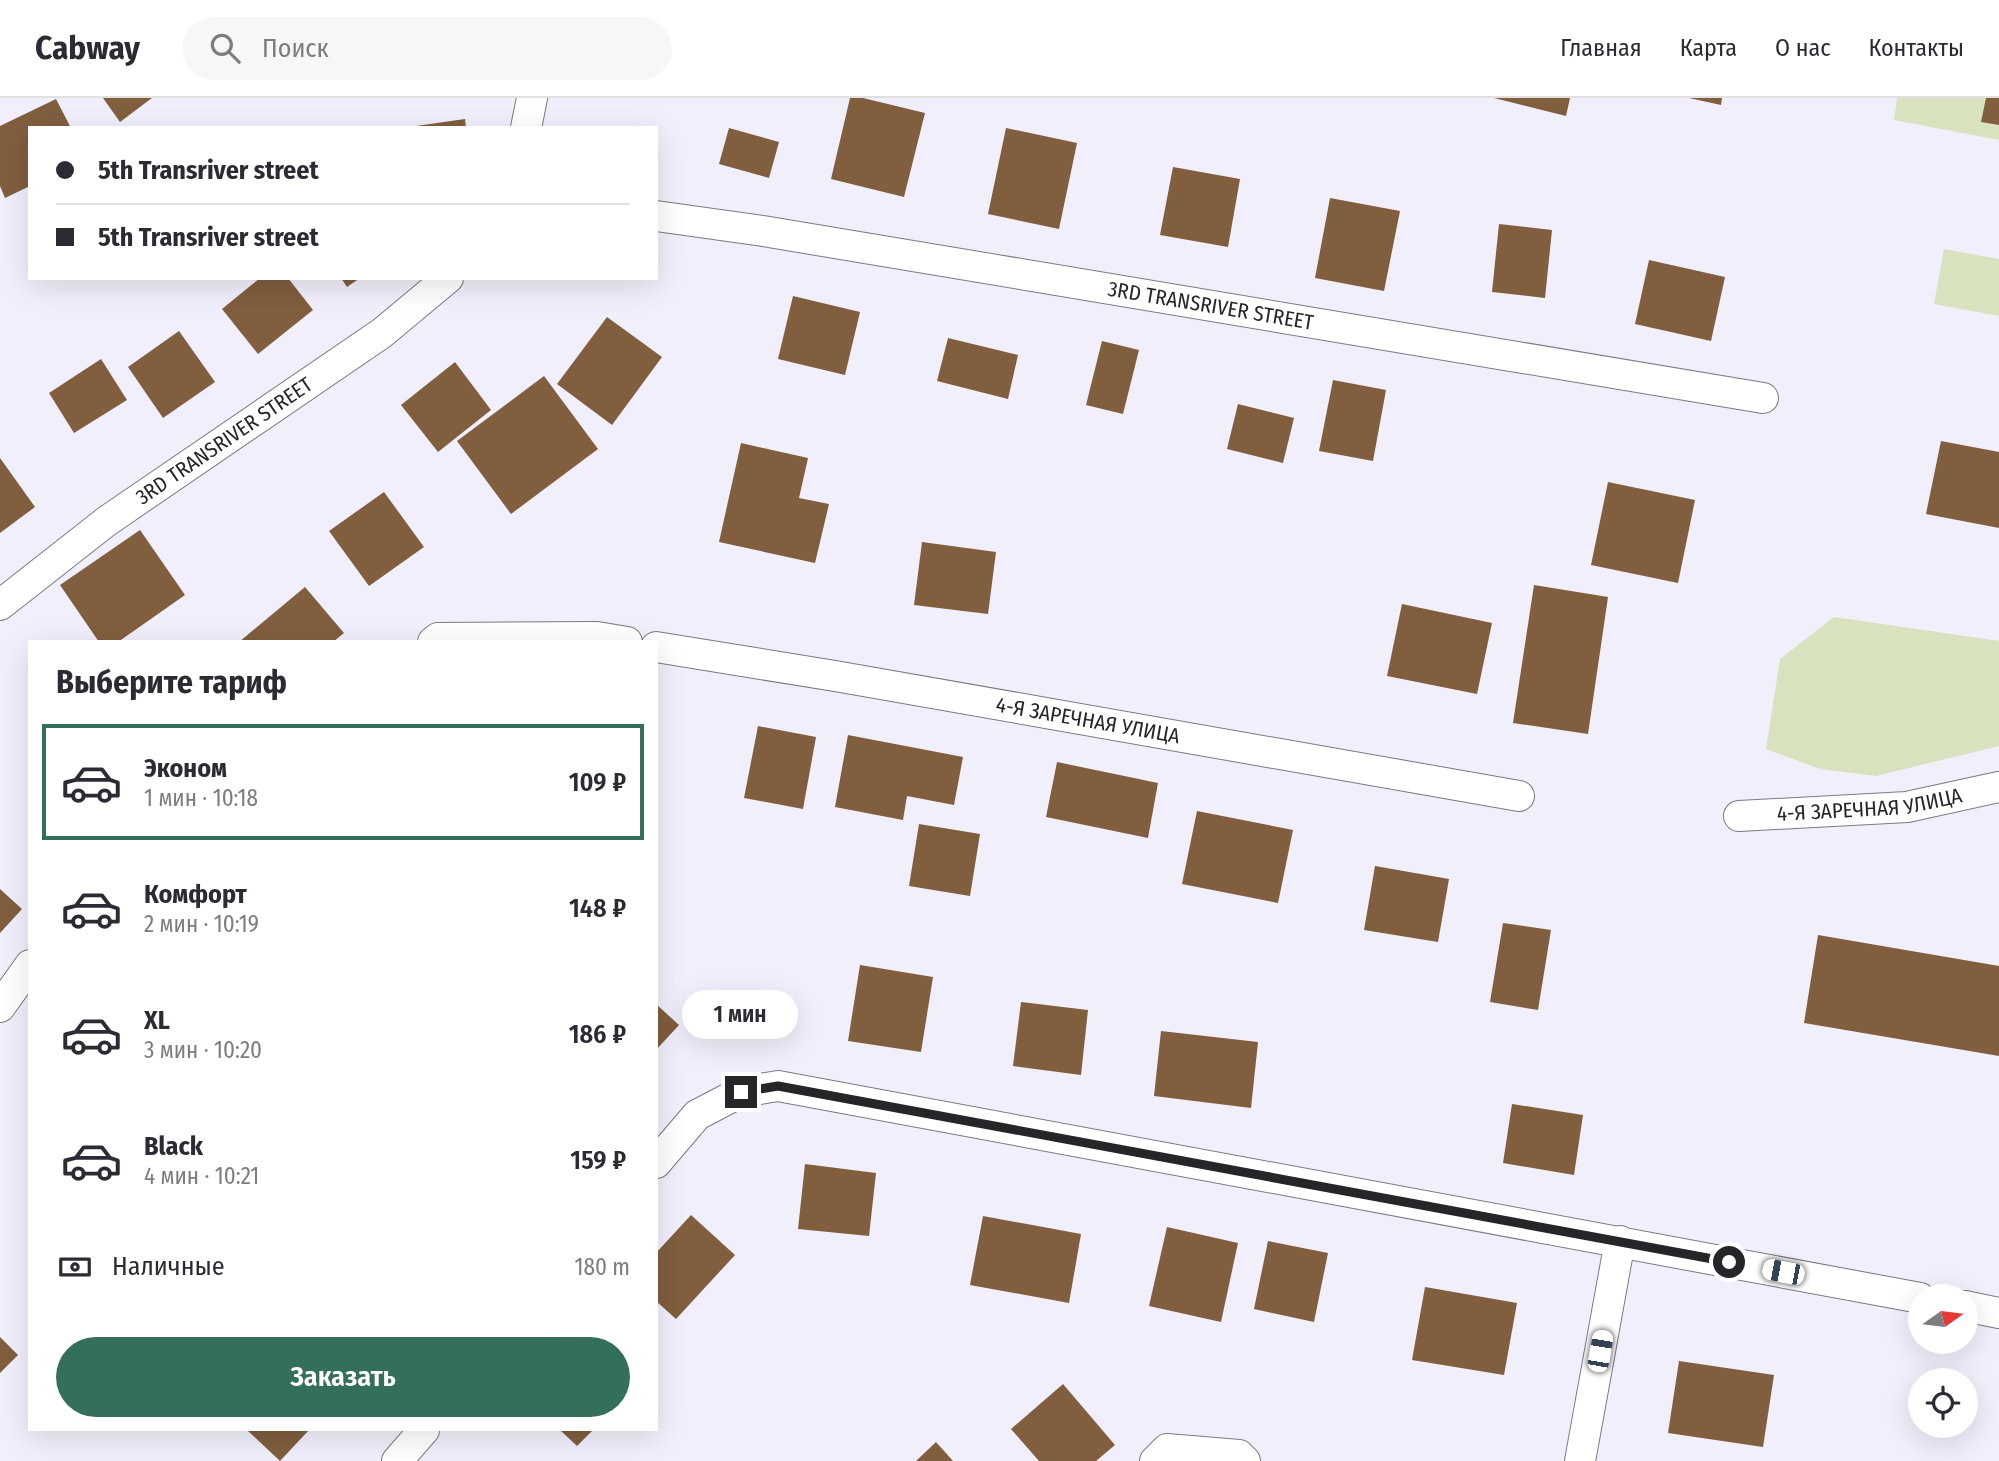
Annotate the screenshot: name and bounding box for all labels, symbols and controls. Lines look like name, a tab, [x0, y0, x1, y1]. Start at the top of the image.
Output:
search box	[182, 17, 672, 80]
text: Cabway	[35, 28, 140, 68]
icon: search	[206, 29, 244, 67]
text: Поиск	[262, 33, 329, 64]
text: Главная	[1560, 34, 1642, 62]
text: Карта	[1680, 34, 1737, 62]
text: О нас	[1775, 34, 1830, 62]
text: Контакты	[1868, 34, 1964, 62]
text: 5th Transriver street	[98, 155, 319, 186]
text: 5th Transriver street	[98, 222, 319, 253]
street label: 3RD TRANSRIVER STREET	[1106, 276, 1316, 336]
street label: 3RD TRANSRIVER STREET	[131, 371, 318, 510]
text: Выберите тариф	[56, 663, 287, 701]
street label: 4-Я ЗАРЕЧНАЯ УЛИЦА	[994, 691, 1182, 749]
icon: car	[60, 751, 123, 814]
text: Эконом	[144, 753, 227, 784]
text: 109 ₽	[569, 767, 626, 798]
street label: 4-Я ЗАРЕЧНАЯ УЛИЦА	[1776, 782, 1964, 827]
text: 1 мин · 10:18	[144, 784, 258, 812]
icon: car	[60, 877, 123, 940]
text: Комфорт	[144, 879, 247, 910]
text: 148 ₽	[569, 893, 626, 924]
text: 2 мин · 10:19	[144, 910, 259, 938]
callout: 1 мин	[683, 990, 799, 1040]
text: 1 мин	[713, 1000, 767, 1028]
icon: car	[60, 1003, 123, 1066]
text: XL	[144, 1005, 170, 1036]
text: 186 ₽	[569, 1019, 626, 1050]
text: 3 мин · 10:20	[144, 1036, 262, 1064]
route end	[725, 1076, 757, 1108]
icon: car	[60, 1129, 123, 1192]
text: Black	[144, 1131, 203, 1162]
text: 159 ₽	[570, 1145, 626, 1176]
text: 4 мин · 10:21	[144, 1162, 259, 1190]
route start	[1713, 1246, 1745, 1278]
icon: cash	[56, 1248, 94, 1286]
text: Наличные	[112, 1251, 225, 1282]
text: 180 m	[574, 1253, 630, 1281]
car	[1761, 1258, 1806, 1286]
north arrow	[1908, 1284, 1978, 1354]
map controls	[1908, 1284, 1978, 1438]
car	[1587, 1328, 1614, 1374]
button: Заказать	[56, 1337, 630, 1417]
button: locate	[1908, 1368, 1978, 1438]

